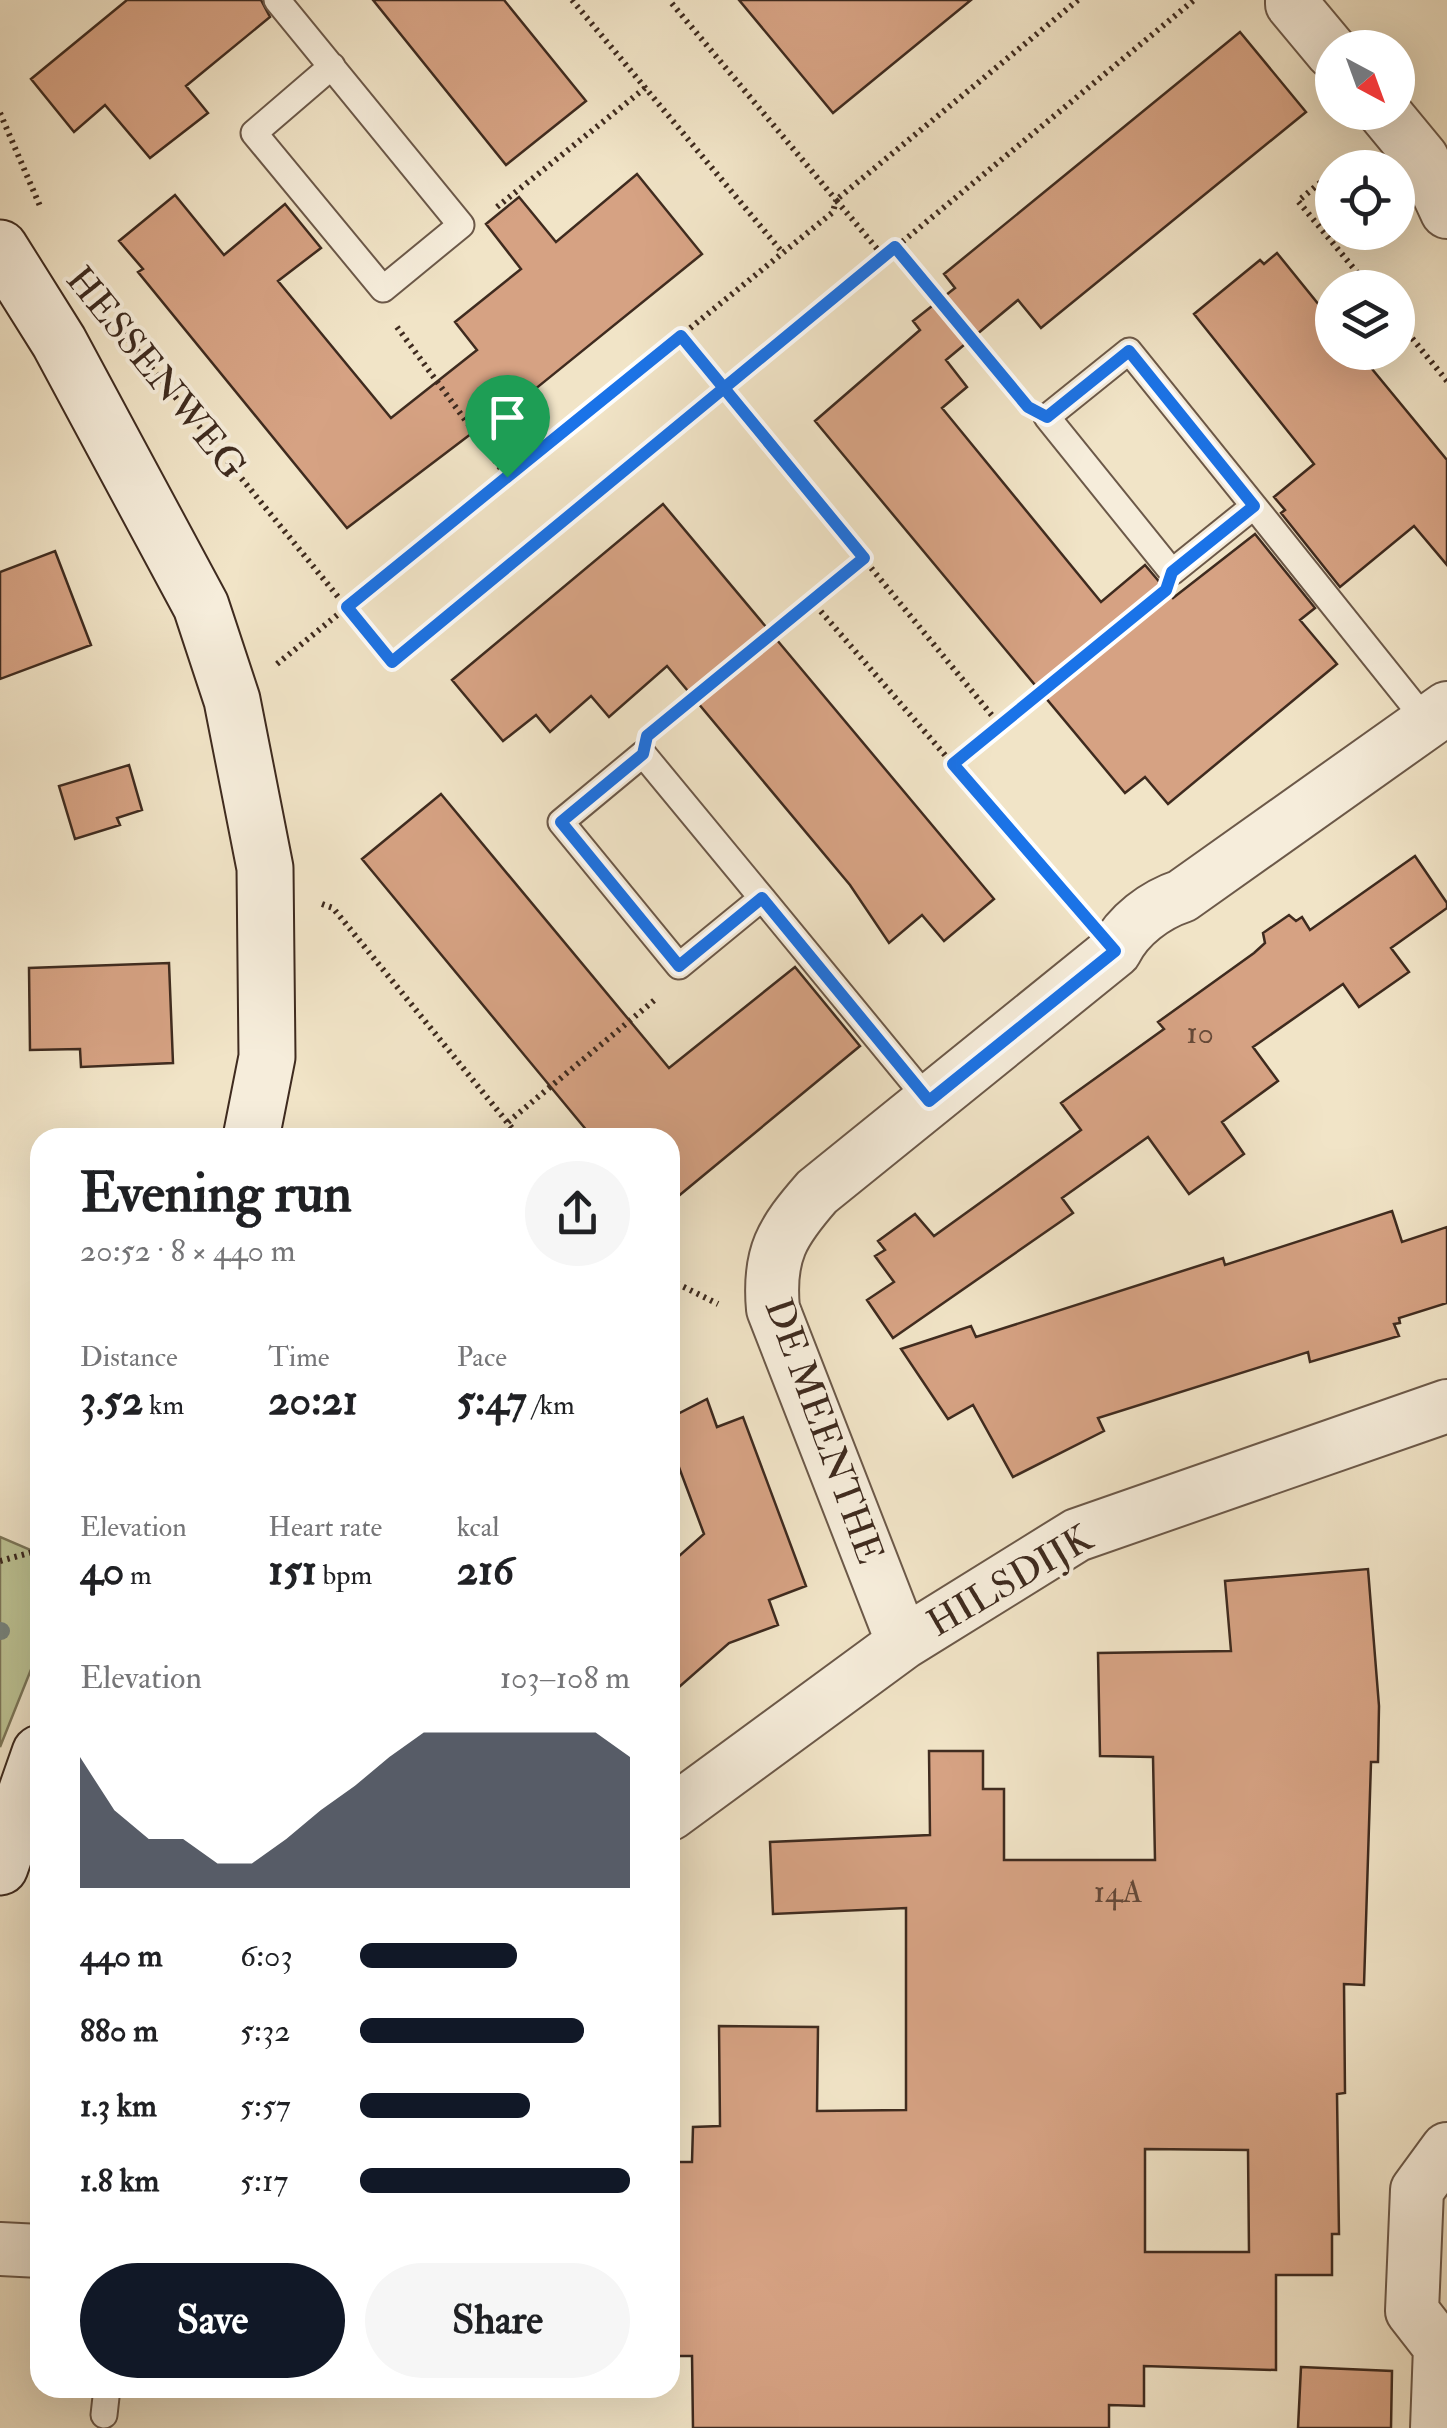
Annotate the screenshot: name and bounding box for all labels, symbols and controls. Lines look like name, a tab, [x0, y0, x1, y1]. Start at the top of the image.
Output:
north arrow	[1315, 30, 1415, 130]
map controls	[1315, 30, 1415, 370]
button: locate	[1315, 150, 1415, 250]
street label: HESSENWEG	[55, 257, 257, 489]
button: layers	[1315, 270, 1415, 370]
pin	[465, 375, 550, 478]
icon: arrive	[480, 390, 535, 445]
house number: 10	[1186, 1013, 1214, 1053]
text: Evening run	[80, 1159, 352, 1228]
button: share	[525, 1161, 630, 1266]
text: 20:52 · 8 × 440 m	[80, 1231, 296, 1271]
street label: DE MEENTHE	[754, 1292, 894, 1570]
text: Distance	[80, 1340, 178, 1375]
text: Time	[268, 1340, 330, 1375]
text: Pace	[457, 1340, 507, 1375]
text: 3.52	[80, 1375, 143, 1427]
text: 20:21	[268, 1375, 358, 1427]
text: 5:47	[457, 1375, 526, 1427]
text: km	[143, 1388, 184, 1423]
text: /km	[526, 1388, 575, 1423]
text: Elevation	[80, 1510, 187, 1545]
text: Heart rate	[268, 1510, 382, 1545]
text: kcal	[457, 1510, 500, 1545]
street label: HILSDIJK	[919, 1514, 1102, 1648]
text: 40	[80, 1545, 124, 1597]
text: 151	[268, 1545, 317, 1597]
text: 216	[457, 1545, 514, 1597]
text: m	[124, 1558, 152, 1593]
text: bpm	[317, 1558, 372, 1593]
text: Elevation	[80, 1658, 202, 1698]
text: 103–108 m	[500, 1658, 630, 1698]
house number: 14A	[1094, 1872, 1143, 1912]
text: 440 m	[80, 1936, 162, 1976]
text: 6:03	[240, 1936, 293, 1976]
text: 880 m	[80, 2011, 158, 2051]
text: 5:32	[240, 2011, 290, 2051]
text: 1.3 km	[80, 2086, 157, 2126]
text: 5:57	[240, 2086, 291, 2126]
text: 1.8 km	[80, 2161, 159, 2201]
text: 5:17	[240, 2161, 288, 2201]
button: Save	[80, 2263, 345, 2378]
button: Share	[365, 2263, 630, 2378]

